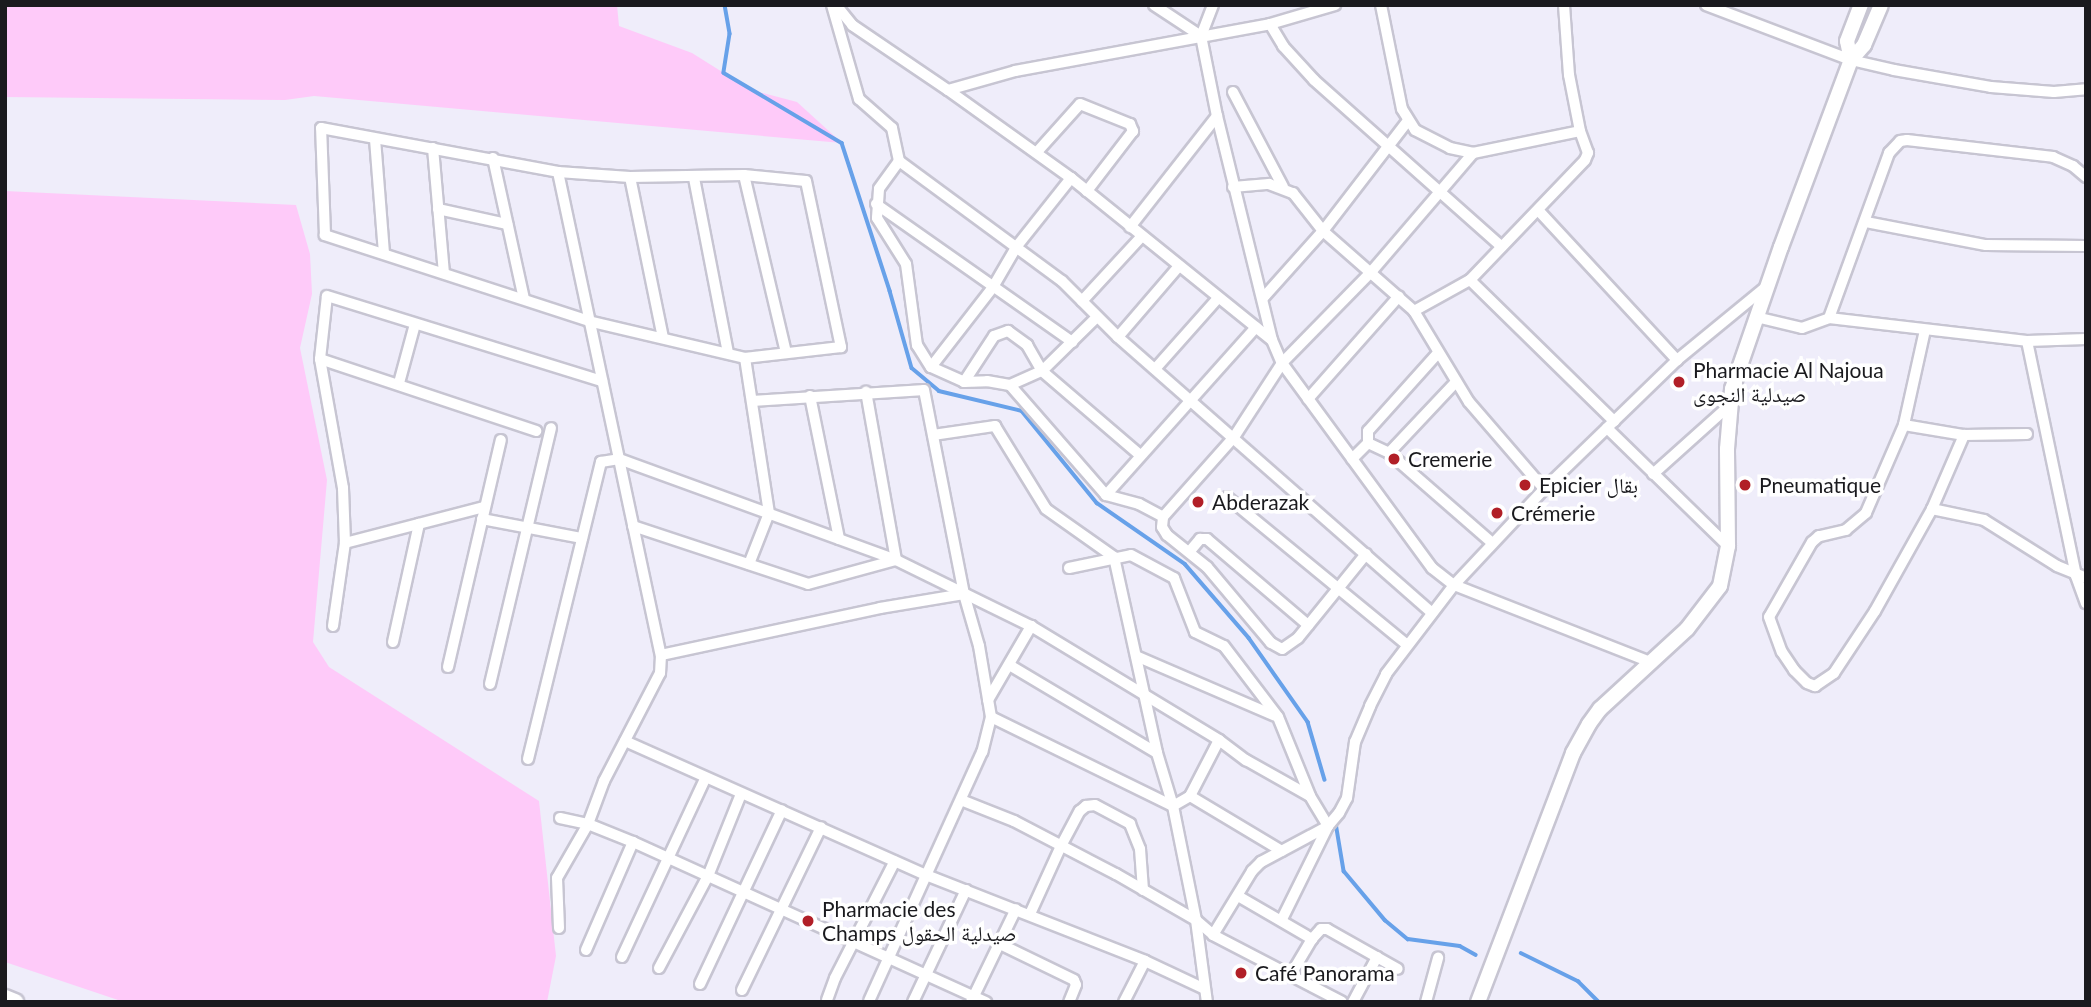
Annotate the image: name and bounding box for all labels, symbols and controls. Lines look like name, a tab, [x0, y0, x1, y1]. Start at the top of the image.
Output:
place label: Pharmacie Al Najoua صيدلية النجوى	[1693, 357, 1884, 407]
marker: Pharmacie Al Najoua صيدلية النجوى	[1671, 374, 1687, 390]
place label: Cremerie	[1408, 446, 1492, 472]
marker: Cremerie	[1386, 451, 1402, 467]
place label: Epicier بقال	[1539, 472, 1639, 498]
place label: Pneumatique	[1759, 472, 1881, 498]
marker: Epicier بقال	[1517, 477, 1533, 493]
marker: Pneumatique	[1737, 477, 1753, 493]
place label: Abderazak	[1212, 489, 1309, 515]
marker: Abderazak	[1190, 494, 1206, 510]
place label: Crémerie	[1511, 500, 1595, 526]
marker: Crémerie	[1489, 505, 1505, 521]
place label: Pharmacie des Champs صيدلية الحقول	[822, 896, 1016, 946]
marker: Pharmacie des Champs صيدلية الحقول	[800, 913, 816, 929]
place label: Café Panorama	[1255, 960, 1395, 986]
marker: Café Panorama	[1233, 965, 1249, 981]

